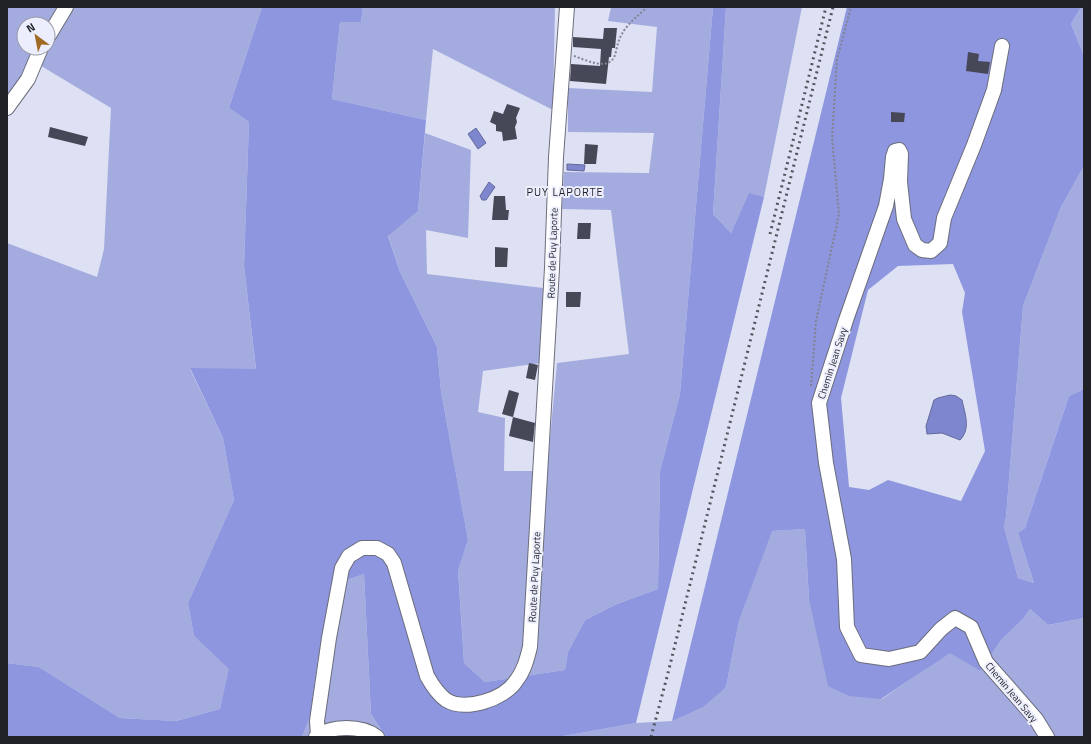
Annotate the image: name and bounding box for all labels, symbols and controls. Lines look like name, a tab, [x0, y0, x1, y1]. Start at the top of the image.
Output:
north arrow	[16, 16, 56, 56]
text: N	[23, 19, 38, 36]
district label: PUY LAPORTE	[526, 184, 604, 200]
street label: Route de Puy Laporte	[543, 207, 562, 299]
street label: Chemin Jean Savy	[814, 325, 851, 401]
street label: Route de Puy Laporte	[525, 531, 544, 623]
street label: Chemin Jean Savy	[982, 659, 1041, 726]

